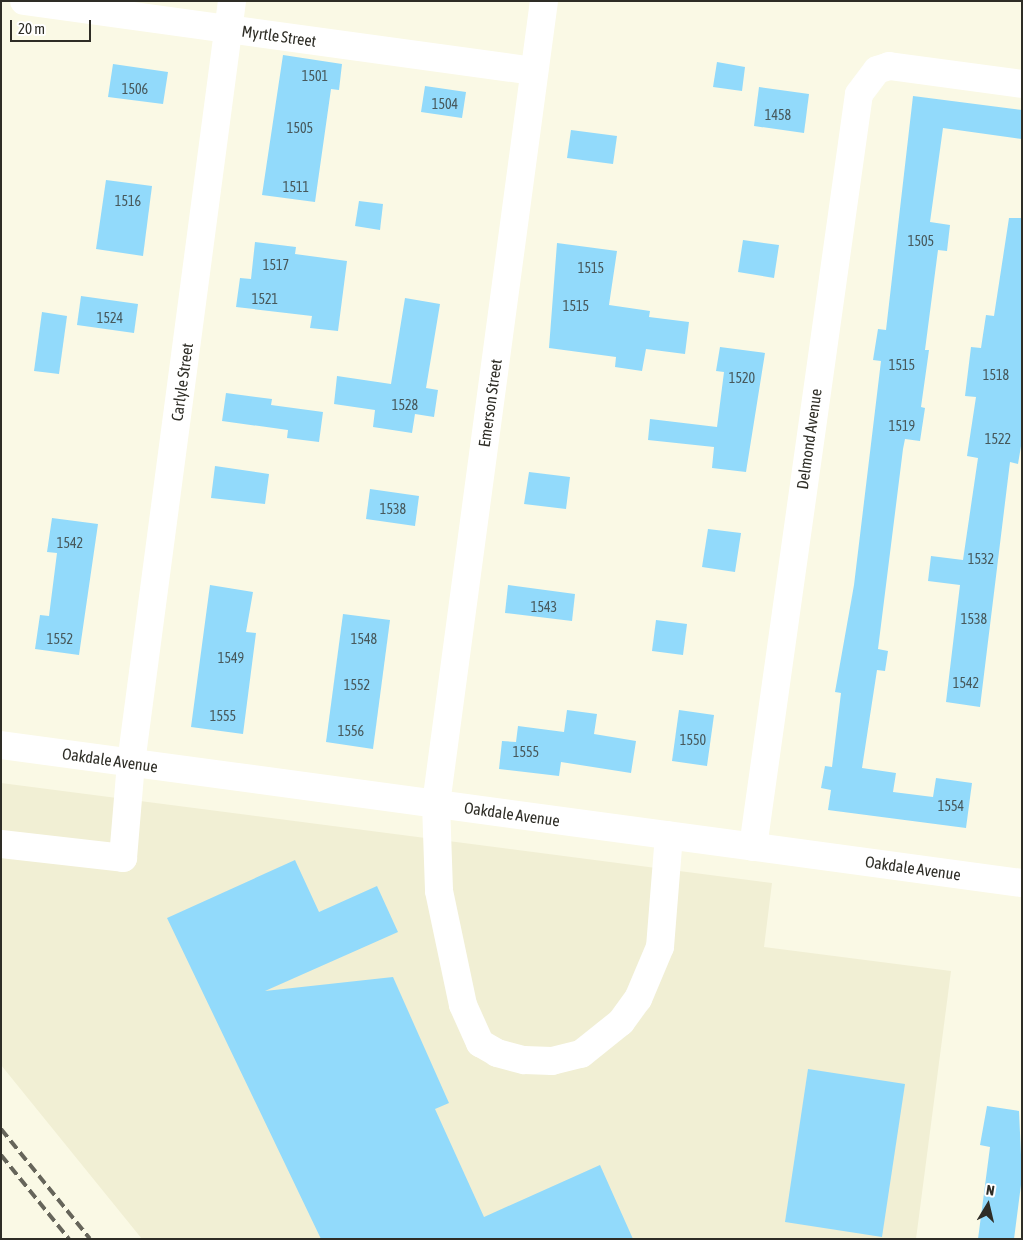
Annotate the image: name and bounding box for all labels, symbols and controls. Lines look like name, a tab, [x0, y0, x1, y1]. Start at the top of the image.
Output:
scale bar	[12, 10, 94, 42]
text: 20 m	[18, 20, 45, 37]
street label: Myrtle Street	[240, 21, 318, 51]
house number: 1501	[302, 68, 328, 84]
house number: 1506	[122, 81, 148, 97]
house number: 1504	[432, 96, 458, 112]
house number: 1458	[765, 107, 791, 123]
house number: 1505	[287, 120, 313, 136]
house number: 1511	[283, 179, 309, 195]
house number: 1516	[115, 193, 141, 209]
house number: 1505	[908, 233, 934, 249]
house number: 1517	[263, 257, 289, 273]
house number: 1515	[578, 260, 604, 276]
house number: 1521	[252, 291, 278, 307]
house number: 1515	[563, 298, 589, 314]
house number: 1524	[97, 310, 123, 326]
street label: Carlyle Street	[167, 342, 197, 422]
house number: 1515	[889, 357, 915, 373]
street label: Emerson Street	[474, 358, 506, 448]
house number: 1518	[983, 367, 1009, 383]
house number: 1520	[729, 370, 755, 386]
street label: Delmond Avenue	[792, 387, 826, 491]
house number: 1528	[392, 397, 418, 413]
house number: 1519	[889, 418, 915, 434]
house number: 1522	[985, 431, 1011, 447]
house number: 1538	[380, 501, 406, 517]
house number: 1542	[57, 535, 83, 551]
house number: 1532	[968, 551, 994, 567]
house number: 1543	[531, 599, 557, 615]
house number: 1538	[961, 611, 987, 627]
house number: 1552	[47, 631, 73, 647]
house number: 1548	[351, 631, 377, 647]
house number: 1549	[218, 650, 244, 666]
house number: 1542	[953, 675, 979, 691]
house number: 1552	[344, 677, 370, 693]
house number: 1555	[210, 708, 236, 724]
house number: 1556	[338, 723, 364, 739]
house number: 1550	[680, 732, 706, 748]
street label: Oakdale Avenue	[61, 744, 159, 776]
house number: 1555	[513, 744, 539, 760]
street label: Oakdale Avenue	[463, 798, 561, 830]
house number: 1554	[938, 798, 964, 814]
street label: Oakdale Avenue	[864, 852, 962, 884]
north arrow	[963, 1180, 1013, 1230]
text: N	[985, 1182, 996, 1199]

